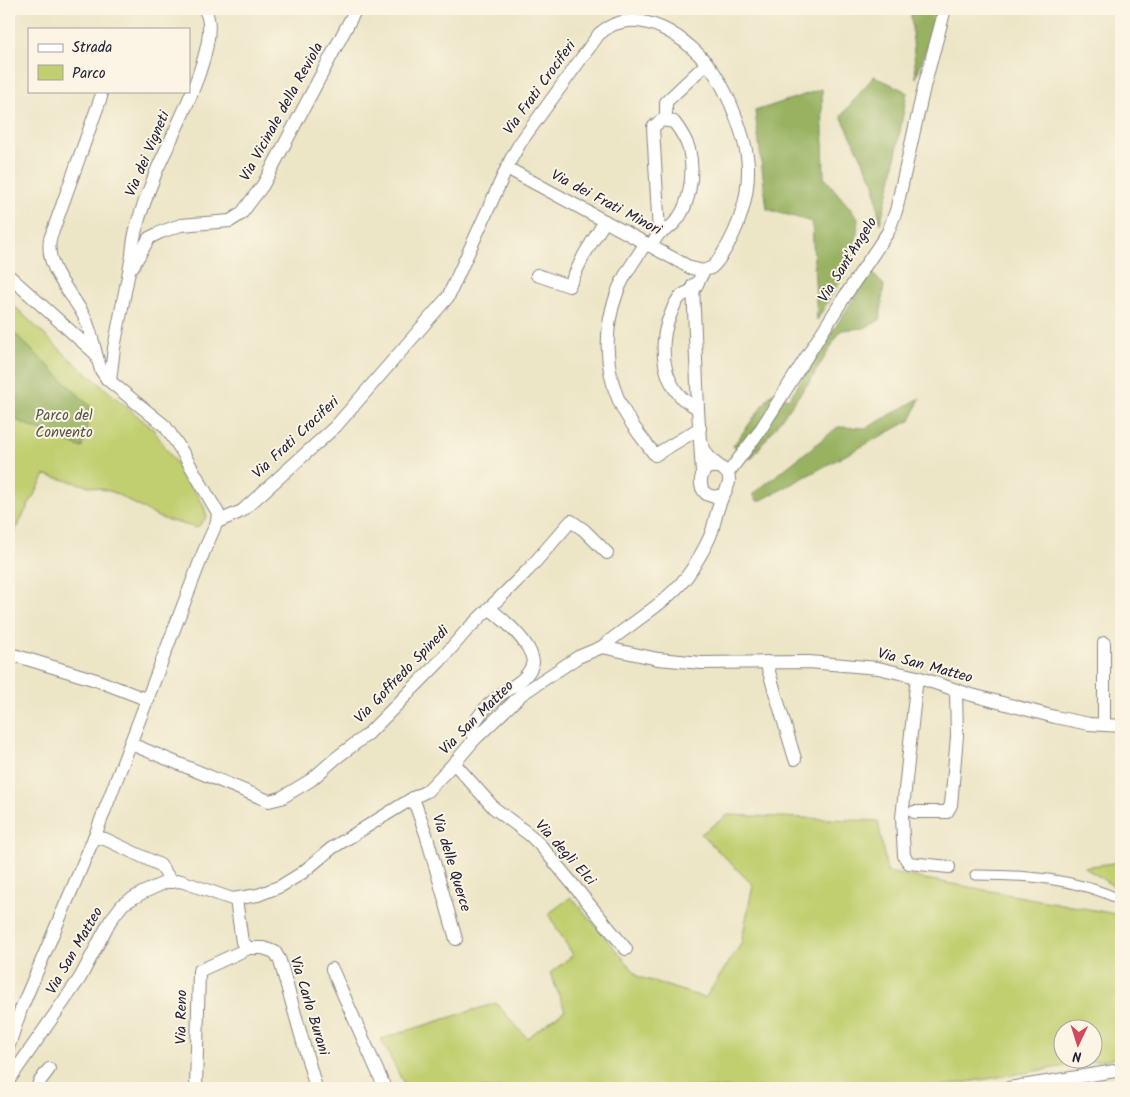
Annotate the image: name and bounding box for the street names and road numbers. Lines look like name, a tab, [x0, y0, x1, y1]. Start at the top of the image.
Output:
street label: Via Frati Crociferi	[497, 35, 583, 140]
street label: Via Vicinale della Reviola	[234, 38, 330, 186]
street label: Via dei Vigneti	[119, 106, 177, 201]
street label: Via dei Frati Minori	[546, 164, 667, 243]
street label: Via Sant'Angelo	[812, 212, 884, 308]
street label: Via Frati Crociferi	[247, 390, 346, 485]
street label: Via Goffredo Spinedi	[349, 619, 456, 730]
street label: Via San Matteo	[875, 642, 975, 690]
street label: Via San Matteo	[434, 675, 520, 761]
street label: Via delle Querce	[425, 811, 477, 915]
street label: Via degli Elci	[529, 815, 602, 893]
street label: Via San Matteo	[40, 903, 110, 999]
street label: Via Carlo Burani	[283, 954, 336, 1060]
street label: Via Reno	[170, 989, 194, 1045]

